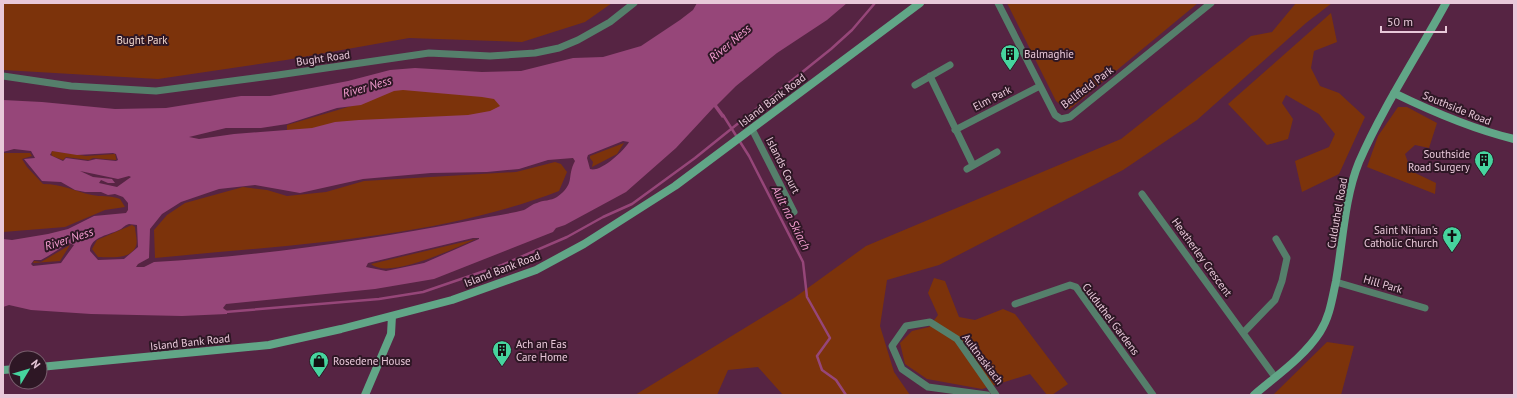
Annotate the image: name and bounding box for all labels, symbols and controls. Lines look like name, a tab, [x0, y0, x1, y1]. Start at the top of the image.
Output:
scale bar	[1381, 8, 1446, 34]
text: 50 m	[1387, 14, 1413, 29]
water label: River Ness	[706, 21, 754, 65]
park label: Bught Park	[116, 33, 168, 47]
building icon: Balmaghie	[999, 43, 1021, 71]
street label: Bught Road	[295, 47, 351, 69]
place label: Balmaghie	[1024, 47, 1074, 61]
street label: Bellfield Park	[1058, 62, 1117, 111]
street label: Island Bank Road	[736, 70, 808, 130]
water label: River Ness	[341, 72, 393, 101]
street label: Elm Park	[970, 82, 1014, 114]
street label: Southside Road	[1421, 88, 1493, 128]
street label: Islands Court	[763, 134, 803, 196]
place label: Southside Road Surgery	[1408, 147, 1471, 174]
building icon: Southside Road Surgery	[1473, 149, 1495, 177]
street label: Culduthel Road	[1324, 176, 1350, 250]
water label: Ault na Skiach	[768, 182, 814, 252]
street label: Heatherley Crescent	[1169, 215, 1235, 299]
place label: Saint Ninian's Catholic Church	[1364, 223, 1438, 250]
water label: River Ness	[43, 224, 95, 253]
church icon: Saint Ninian's Catholic Church	[1441, 225, 1463, 253]
street label: Island Bank Road	[462, 248, 542, 290]
street label: Hill Park	[1362, 272, 1405, 296]
street label: Culduthel Gardens	[1079, 280, 1143, 358]
street label: Island Bank Road	[149, 331, 231, 353]
street label: Aultnaskiach	[959, 331, 1007, 387]
place label: Ach an Eas Care Home	[516, 337, 568, 364]
building icon: Ach an Eas Care Home	[491, 339, 513, 367]
north arrow	[8, 350, 48, 390]
shop icon: Rosedene House	[308, 350, 330, 378]
place label: Rosedene House	[333, 354, 411, 368]
text: N	[28, 357, 44, 371]

